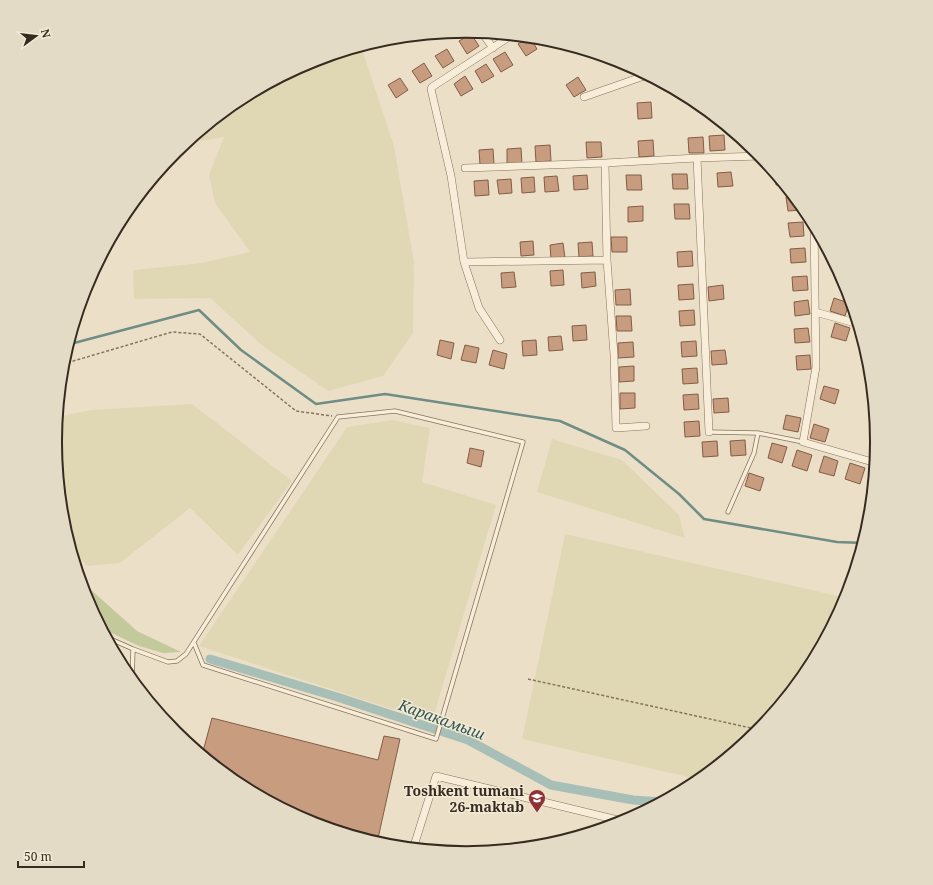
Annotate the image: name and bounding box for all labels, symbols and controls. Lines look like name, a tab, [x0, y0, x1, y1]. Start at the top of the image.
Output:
north arrow	[16, 16, 56, 56]
text: N	[38, 27, 55, 40]
water label: Каракамыш	[395, 694, 489, 744]
place label: Toshkent tumani 26-maktab	[404, 781, 524, 816]
school or university icon: Toshkent tumani 26-maktab	[527, 788, 547, 813]
scale bar	[18, 843, 84, 869]
text: 50 m	[24, 848, 52, 865]

